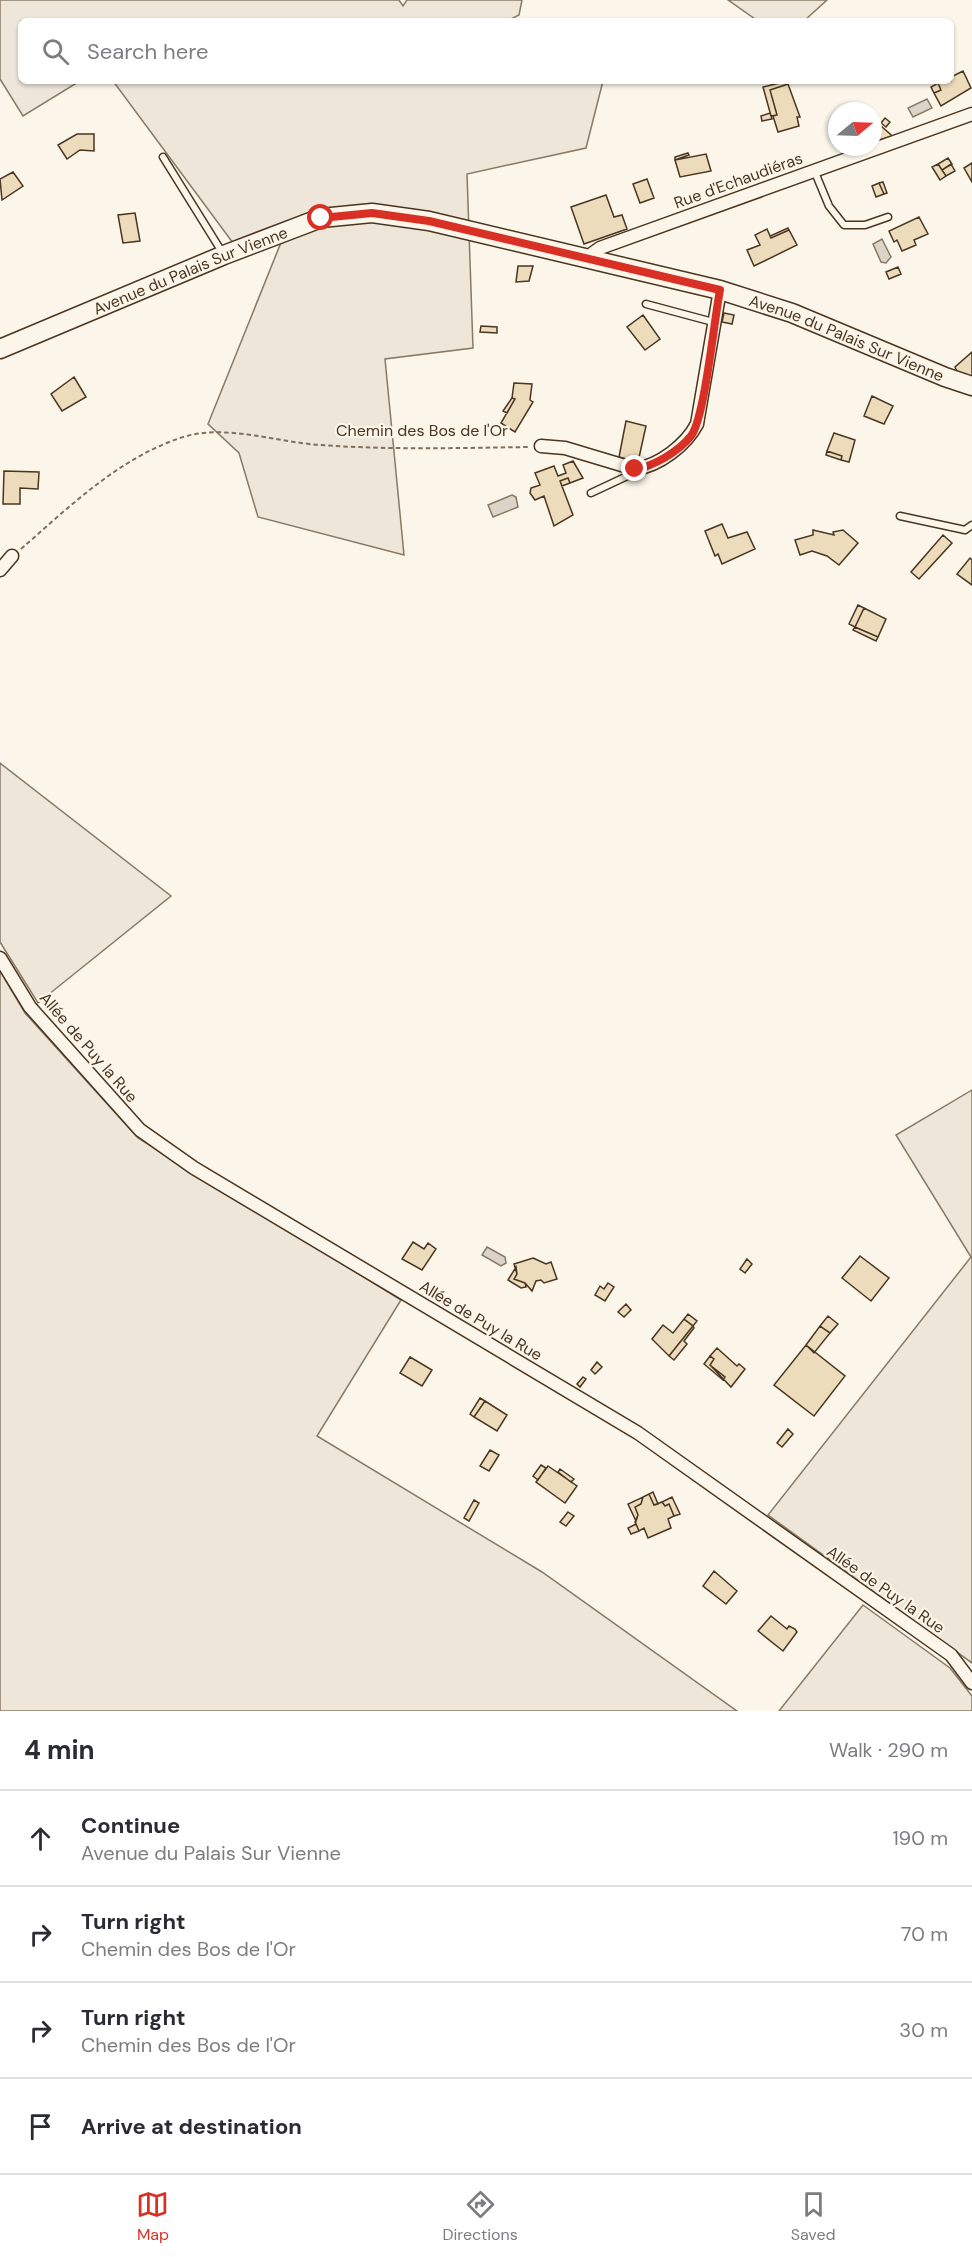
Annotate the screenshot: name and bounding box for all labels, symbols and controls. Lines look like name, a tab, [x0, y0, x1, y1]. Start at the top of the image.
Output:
search box	[18, 18, 954, 84]
icon: search	[39, 35, 72, 68]
text: Search here	[87, 37, 208, 66]
north arrow	[828, 102, 882, 156]
street label: Rue d'Echaudiéras	[671, 147, 805, 214]
route start	[307, 204, 333, 230]
street label: Avenue du Palais Sur Vienne	[90, 222, 291, 320]
street label: Avenue du Palais Sur Vienne	[747, 290, 947, 386]
street label: Chemin des Bos de l'Or	[336, 420, 508, 441]
route end	[621, 455, 647, 481]
street label: Allée de Puy la Rue	[35, 988, 142, 1107]
street label: Allée de Puy la Rue	[416, 1276, 546, 1365]
street label: Allée de Puy la Rue	[823, 1541, 949, 1638]
text: 4 min	[24, 1733, 95, 1767]
text: Walk · 290 m	[829, 1737, 948, 1763]
text: Continue	[81, 1811, 180, 1840]
icon: ahead	[24, 1822, 57, 1855]
text: 190 m	[892, 1825, 948, 1851]
text: Avenue du Palais Sur Vienne	[81, 1840, 341, 1866]
text: Turn right	[81, 1907, 186, 1936]
icon: right	[24, 1918, 57, 1951]
text: 70 m	[901, 1921, 948, 1947]
text: Chemin des Bos de l'Or	[81, 1936, 296, 1962]
text: Turn right	[81, 2003, 186, 2032]
icon: right	[24, 2014, 57, 2047]
text: 30 m	[899, 2017, 948, 2043]
text: Chemin des Bos de l'Or	[81, 2032, 296, 2058]
icon: arrive	[24, 2110, 57, 2143]
text: Arrive at destination	[81, 2112, 302, 2141]
tab: Map	[136, 2188, 169, 2245]
tab: Directions	[442, 2188, 518, 2245]
tab: Saved	[791, 2188, 836, 2245]

